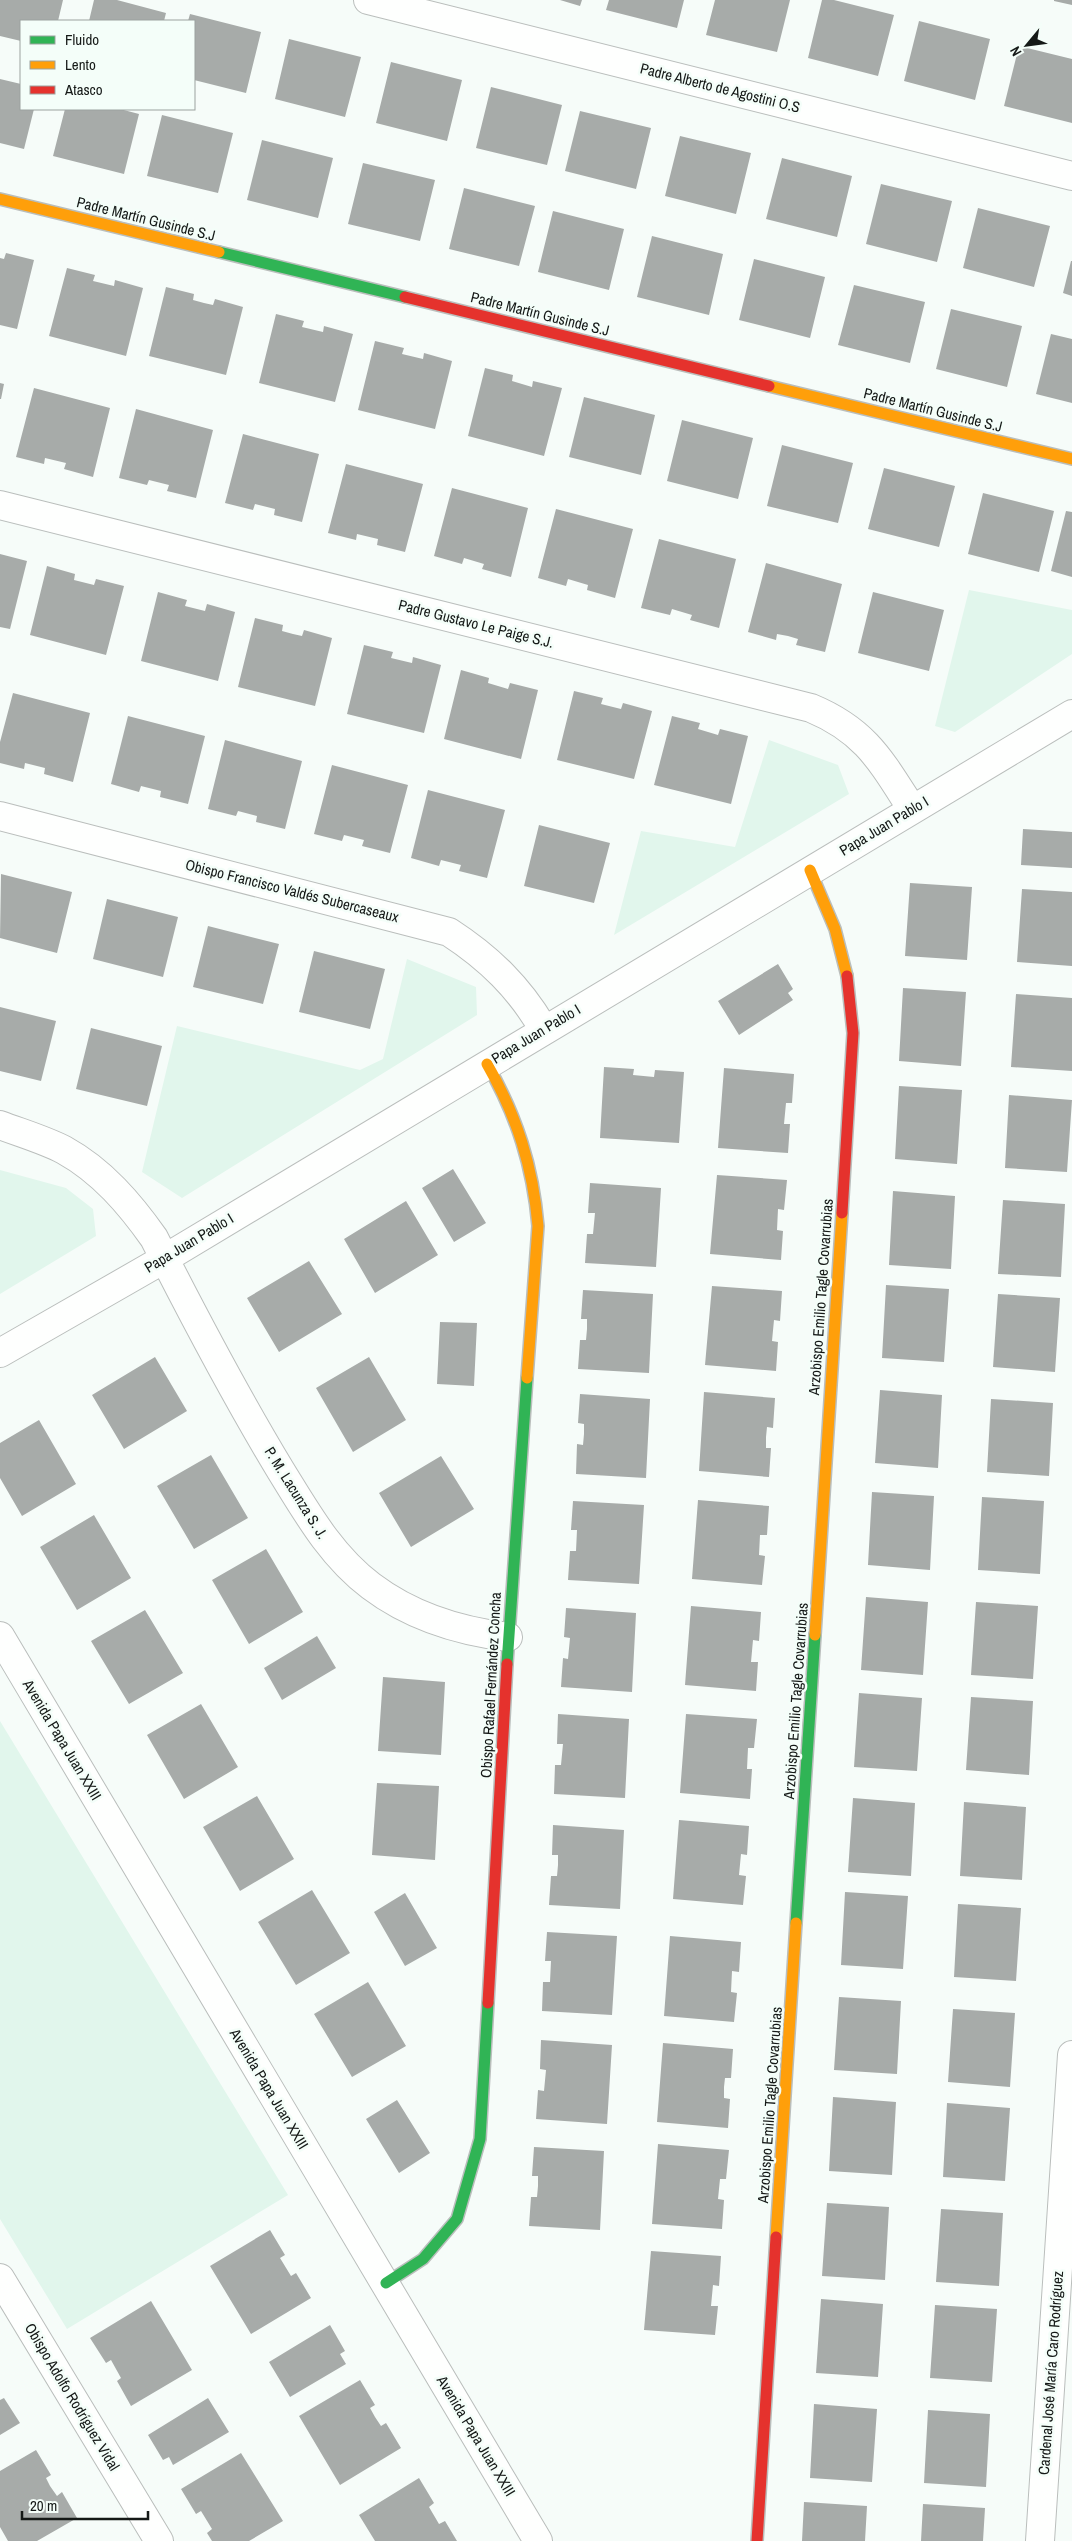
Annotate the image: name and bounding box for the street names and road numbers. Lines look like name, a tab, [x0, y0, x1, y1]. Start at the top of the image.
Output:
street label: Padre Alberto de Agostini O.S	[638, 57, 802, 118]
street label: Padre Martín Gusinde S.J	[75, 191, 218, 246]
street label: Padre Martín Gusinde S.J	[469, 286, 612, 341]
street label: Padre Martín Gusinde S.J	[862, 382, 1005, 437]
street label: Padre Gustavo Le Paige S.J.	[396, 594, 556, 653]
street label: Papa Juan Pablo I	[835, 791, 932, 860]
street label: Obispo Francisco Valdés Subercaseaux	[183, 854, 402, 927]
street label: Papa Juan Pablo I	[487, 999, 584, 1068]
street label: Arzobispo Emilio Tagle Covarrubias	[803, 1198, 838, 1397]
street label: Papa Juan Pablo I	[140, 1208, 237, 1277]
street label: P. M. Lacunza S. J.	[260, 1443, 333, 1543]
street label: Obispo Rafael Fernández Concha	[475, 1591, 506, 1778]
street label: Arzobispo Emilio Tagle Covarrubias	[778, 1602, 813, 1801]
street label: Avenida Papa Juan XXIII	[18, 1675, 107, 1804]
street label: Arzobispo Emilio Tagle Covarrubias	[752, 2006, 787, 2205]
street label: Avenida Papa Juan XXIII	[225, 2024, 314, 2153]
street label: Cardenal José María Caro Rodríguez	[1033, 2270, 1068, 2476]
street label: Obispo Adolfo Rodríguez Vidal	[20, 2319, 125, 2474]
street label: Avenida Papa Juan XXIII	[432, 2371, 521, 2500]

